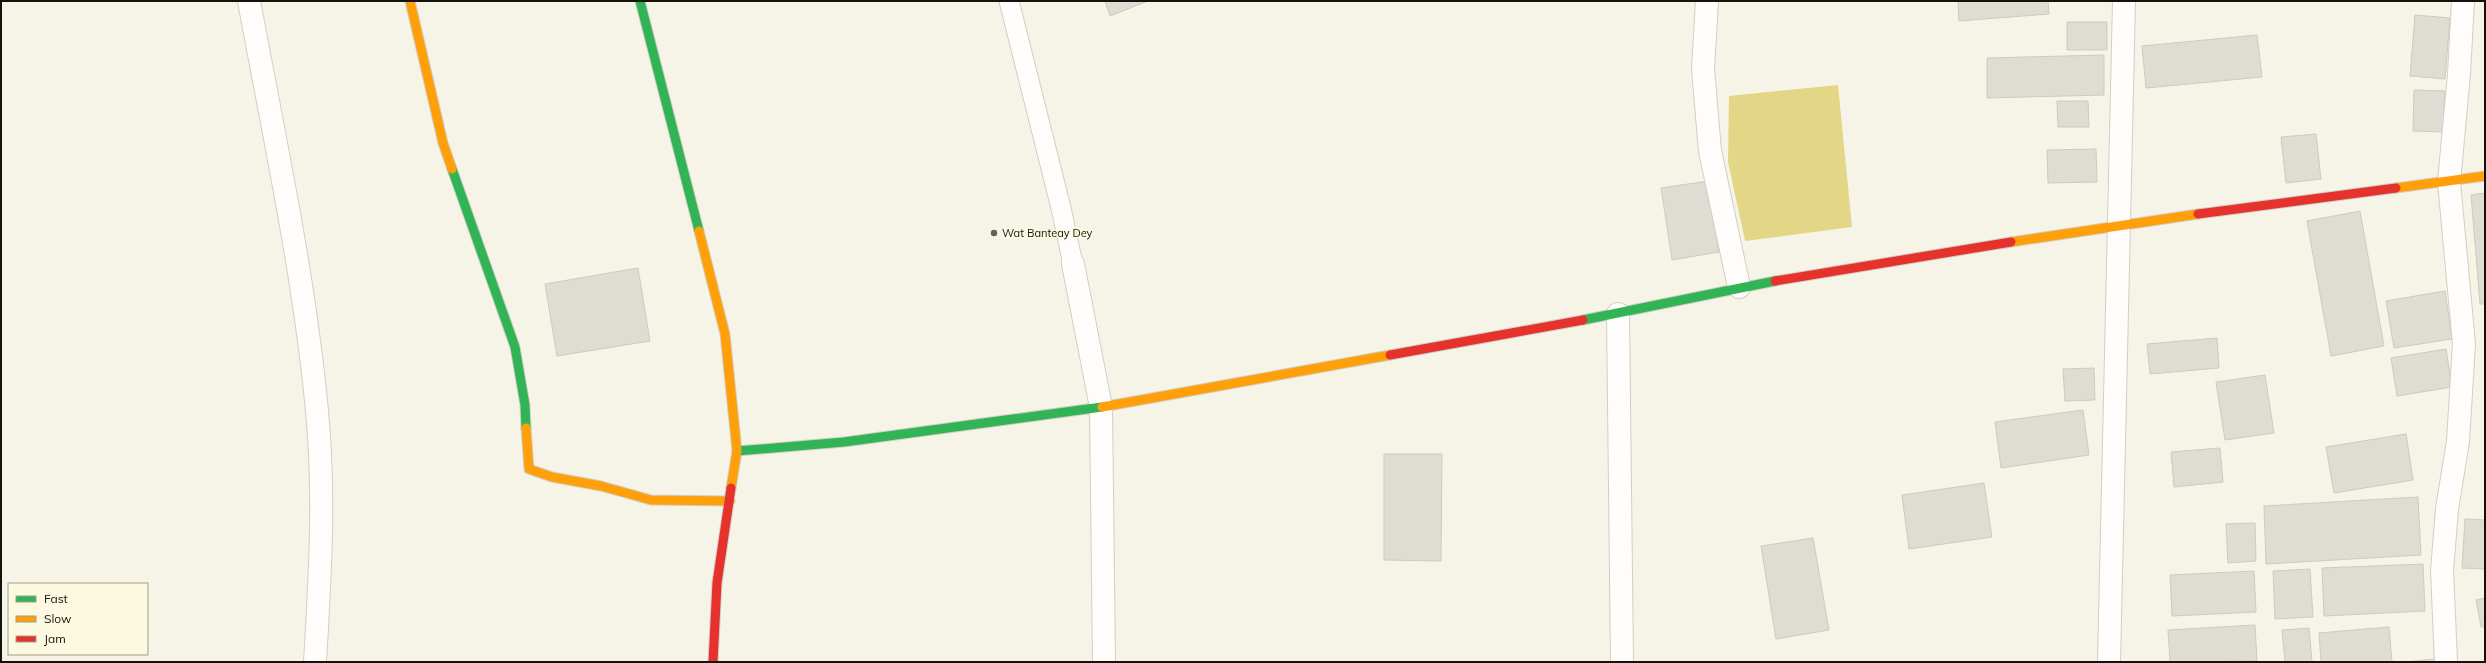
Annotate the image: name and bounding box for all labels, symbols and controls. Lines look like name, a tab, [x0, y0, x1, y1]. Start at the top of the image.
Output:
place label: Wat Banteay Dey	[1002, 226, 1093, 240]
marker: Wat Banteay Dey	[989, 228, 999, 238]
legend	[8, 583, 148, 655]
text: Fast	[44, 591, 68, 606]
text: Slow	[44, 611, 72, 626]
text: Jam	[44, 631, 66, 646]

